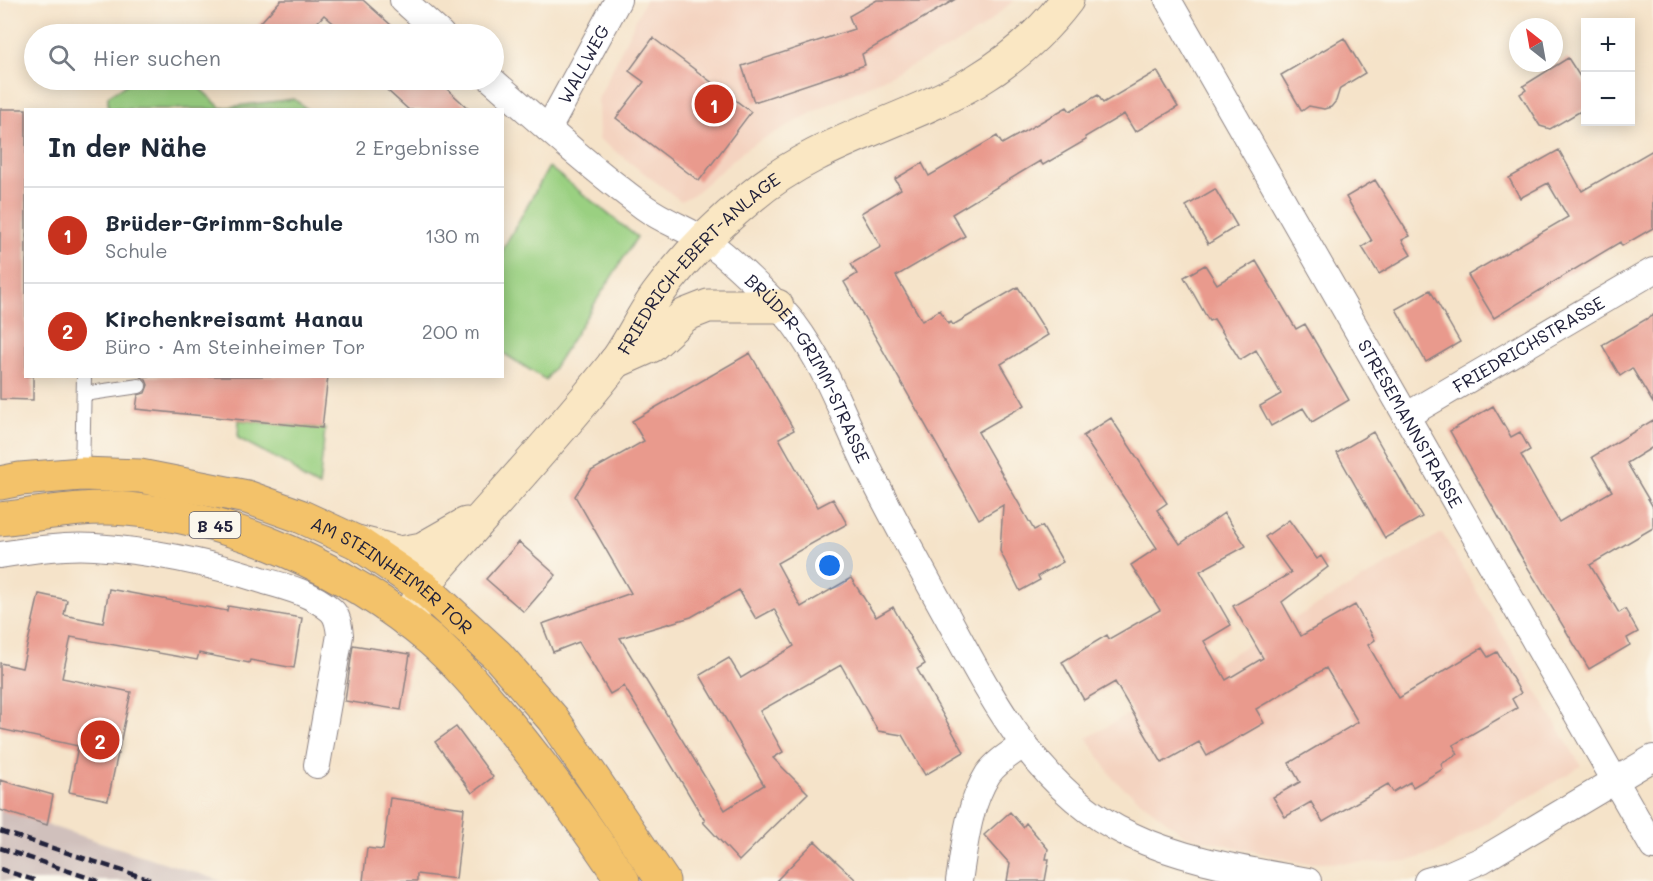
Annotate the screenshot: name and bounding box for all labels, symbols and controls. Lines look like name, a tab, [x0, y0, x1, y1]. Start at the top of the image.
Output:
north arrow	[1509, 18, 1563, 72]
map controls	[1581, 18, 1635, 126]
button: +	[1581, 18, 1635, 72]
street label: WALLWEG	[552, 20, 615, 108]
search box	[24, 24, 504, 90]
icon: search	[45, 41, 78, 74]
text: Hier suchen	[93, 43, 221, 72]
button: −	[1581, 72, 1635, 126]
pin: 1	[694, 82, 734, 126]
text: In der Nähe	[48, 130, 207, 164]
text: 2 Ergebnisse	[355, 134, 480, 160]
street label: FRIEDRICH-EBERT-ANLAGE	[612, 167, 785, 359]
text: Brüder-Grimm-Schule	[105, 208, 343, 237]
text: 1	[63, 222, 72, 248]
text: 130 m	[425, 222, 480, 248]
text: Schule	[105, 237, 168, 263]
street label: BRÜDER-GRIMM-STRASSE	[740, 268, 876, 467]
street label: FRIEDRICHSTRASSE	[1448, 290, 1609, 398]
text: Kirchenkreisamt Hanau	[105, 304, 364, 333]
text: 2	[62, 318, 73, 344]
text: 200 m	[422, 318, 480, 344]
text: Büro · Am Steinheimer Tor	[105, 333, 365, 359]
street label: STRESEMANNSTRASSE	[1353, 335, 1468, 512]
street label: AM STEINHEIMER TOR	[307, 511, 478, 639]
road number: B 45	[190, 512, 240, 538]
your location	[815, 551, 844, 580]
pin: 2	[80, 718, 120, 762]

